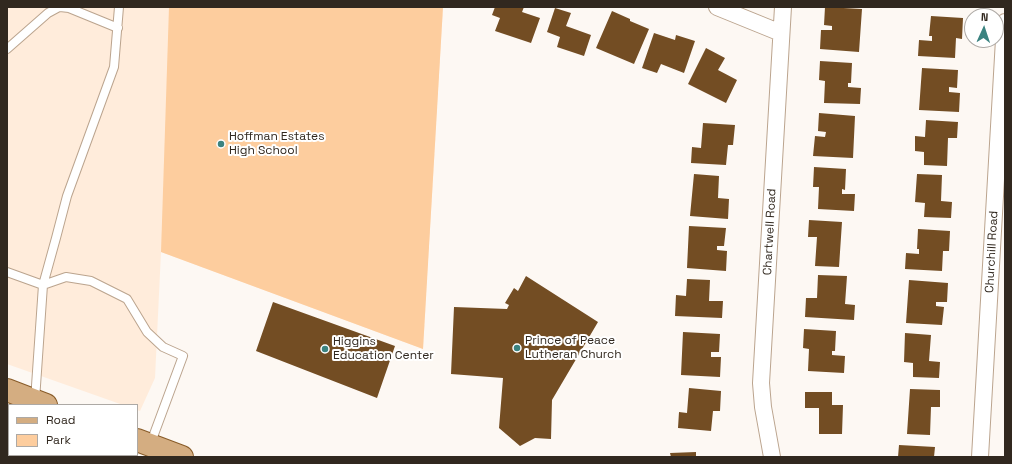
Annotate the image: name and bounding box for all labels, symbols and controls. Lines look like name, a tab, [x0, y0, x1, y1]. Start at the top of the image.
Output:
north arrow	[964, 8, 1004, 48]
text: N	[981, 10, 989, 24]
place label: Hoffman Estates High School	[229, 130, 325, 158]
marker: Hoffman Estates High School	[216, 139, 226, 149]
street label: Chartwell Road	[761, 188, 779, 276]
street label: Churchill Road	[983, 210, 1001, 294]
place label: Prince of Peace Lutheran Church	[525, 334, 622, 362]
place label: Higgins Education Center	[333, 335, 434, 363]
marker: Prince of Peace Lutheran Church	[512, 343, 522, 353]
marker: Higgins Education Center	[320, 344, 330, 354]
legend	[8, 404, 138, 456]
text: Road	[46, 412, 75, 428]
text: Park	[46, 432, 71, 448]

